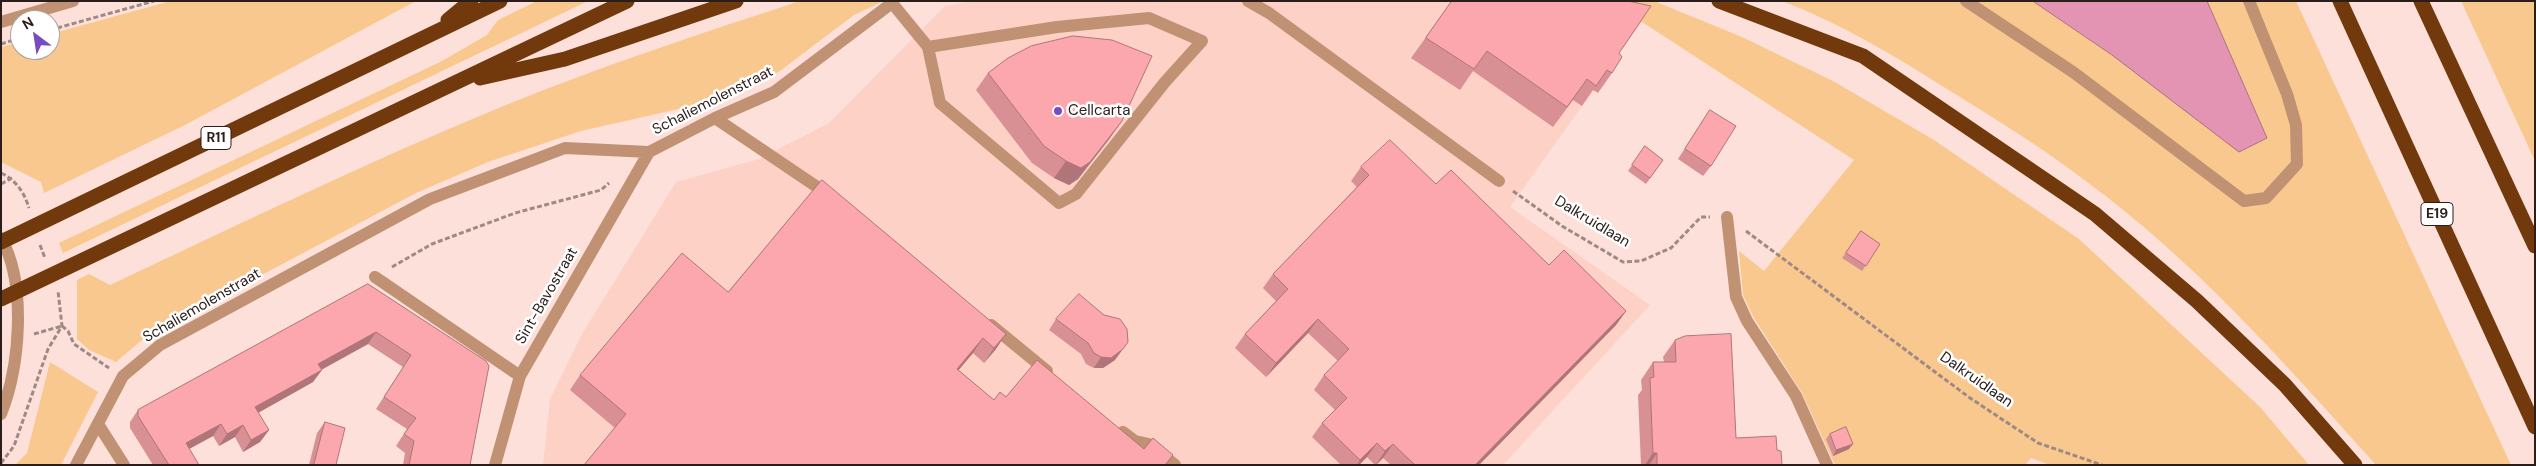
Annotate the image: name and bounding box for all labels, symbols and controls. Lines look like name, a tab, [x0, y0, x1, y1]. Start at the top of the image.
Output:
north arrow	[10, 10, 60, 60]
text: N	[19, 13, 37, 33]
street label: Schaliemolenstraat	[650, 63, 776, 139]
place label: Cellcarta	[1068, 102, 1130, 120]
marker: Cellcarta	[1052, 105, 1064, 117]
road number: R11	[201, 126, 231, 150]
street label: Dalkruidlaan	[1551, 192, 1633, 252]
road number: E19	[2421, 202, 2453, 225]
street label: Sint-Bavostraat	[512, 244, 582, 348]
street label: Schaliemolenstraat	[140, 265, 264, 347]
street label: Dalkruidlaan	[1936, 348, 2016, 412]

